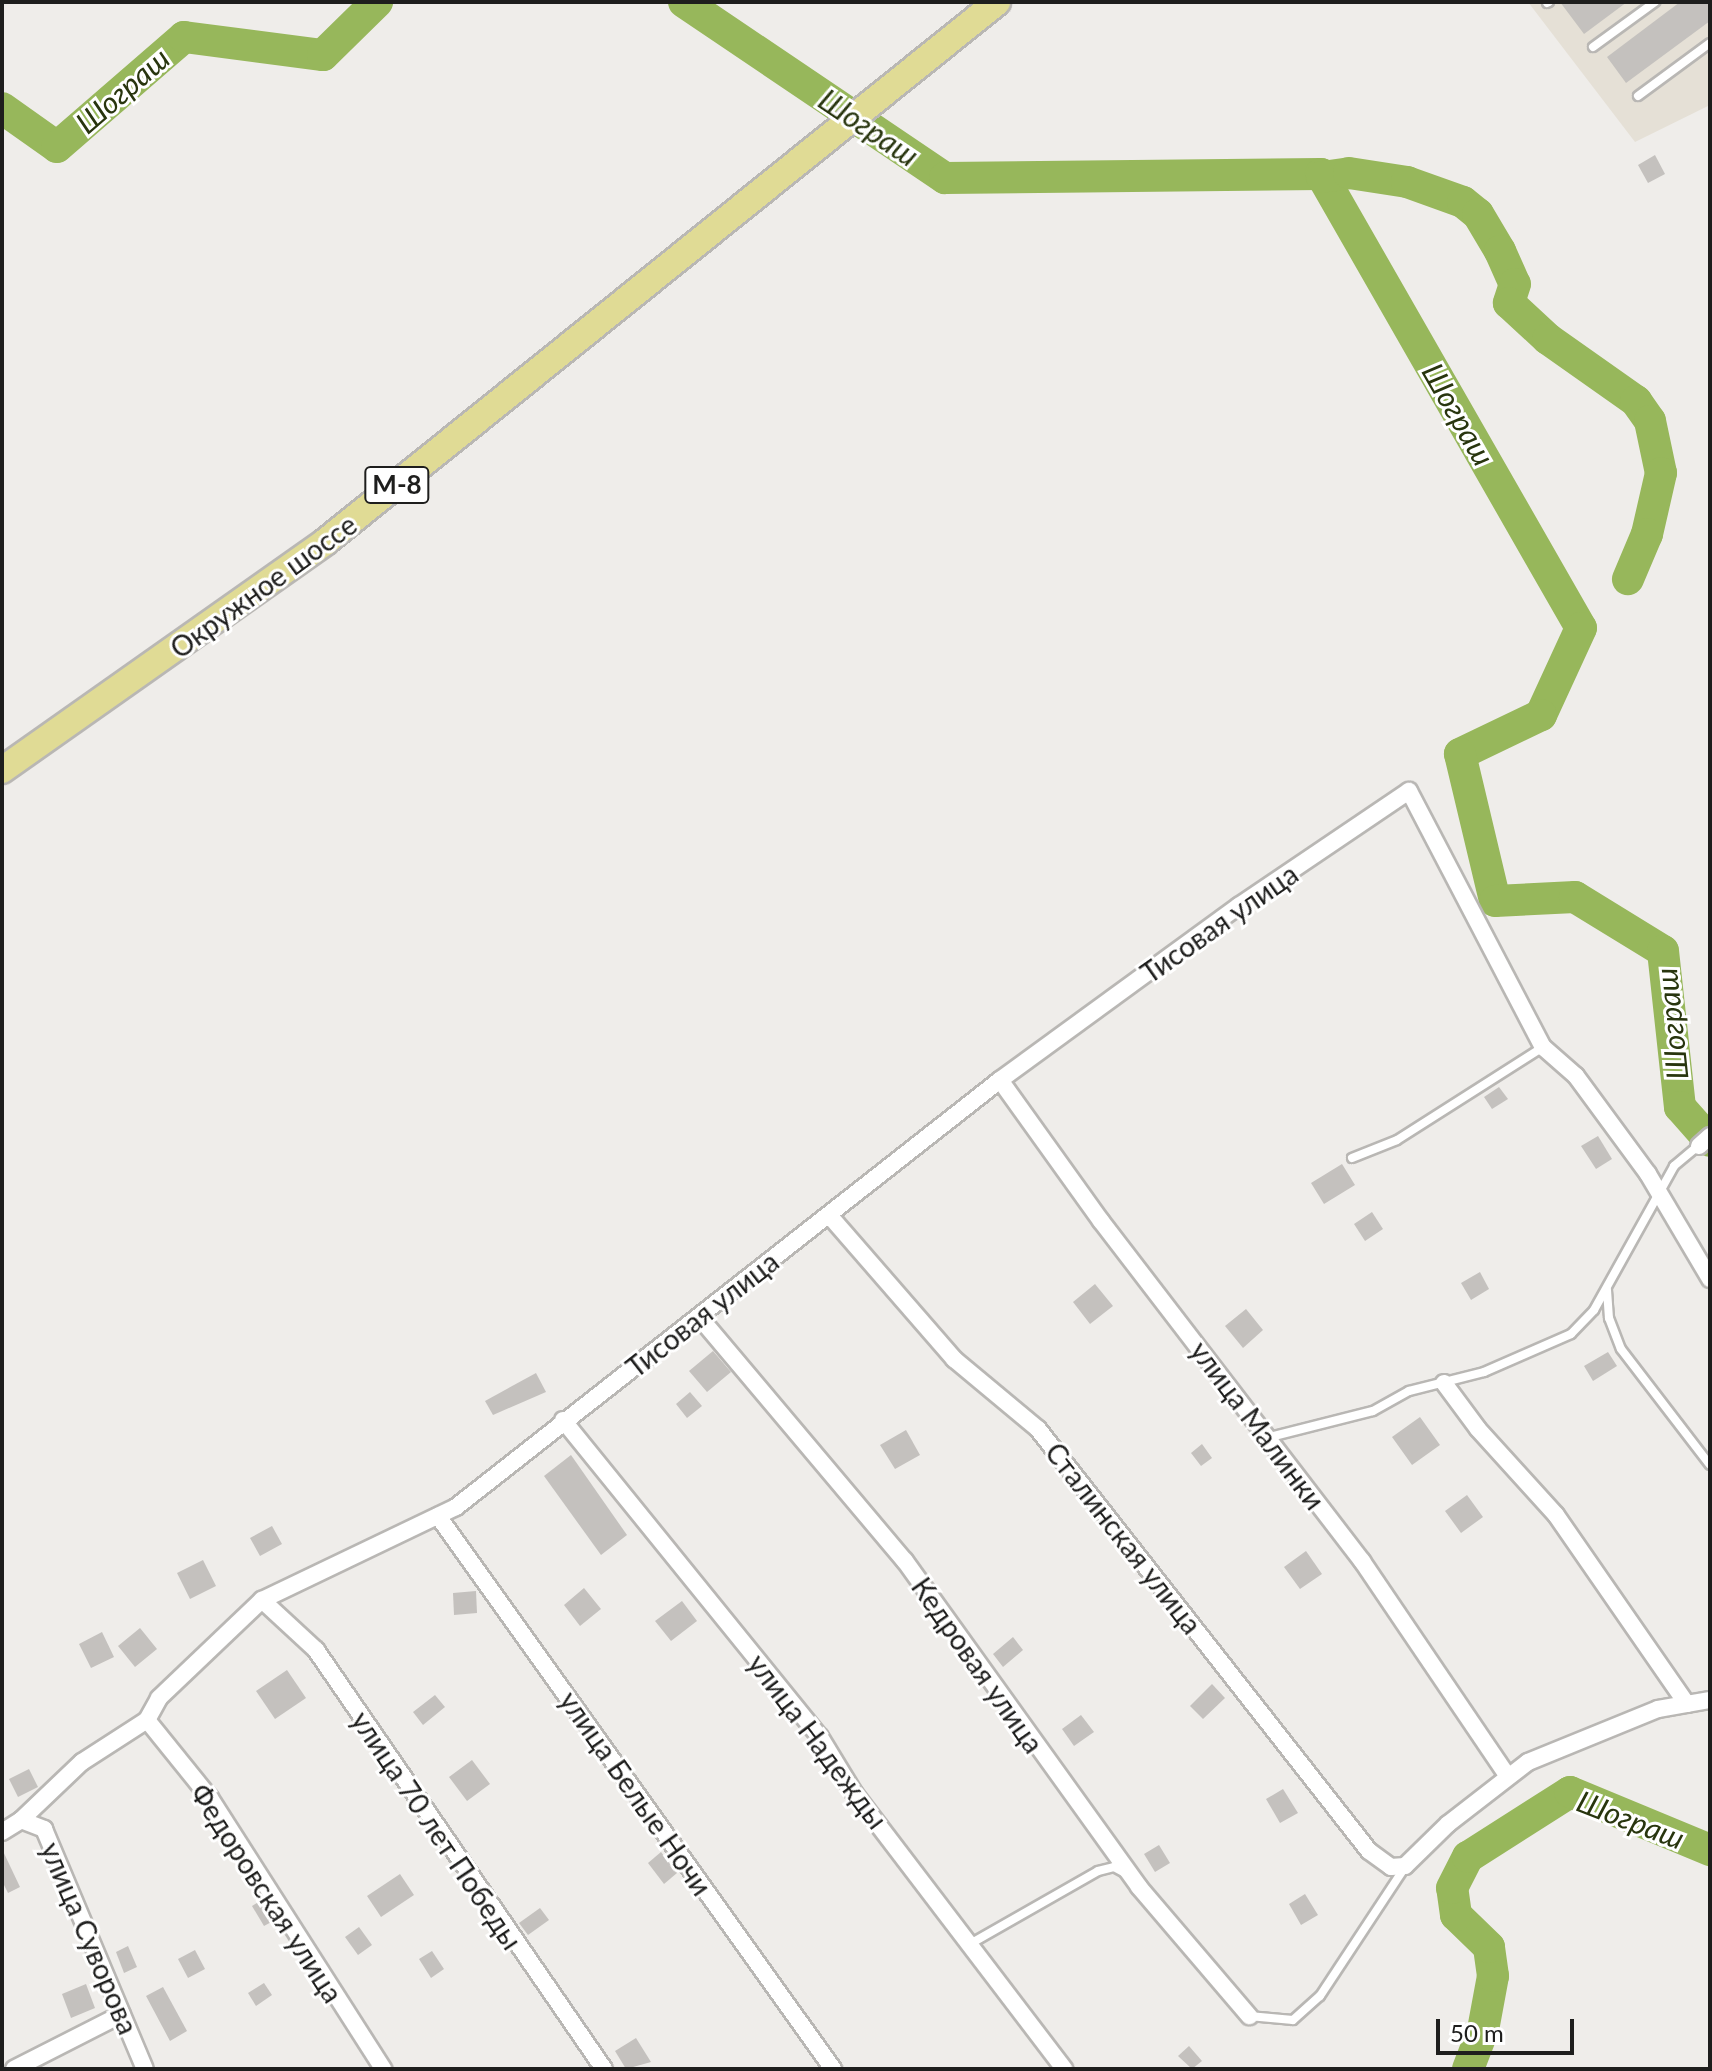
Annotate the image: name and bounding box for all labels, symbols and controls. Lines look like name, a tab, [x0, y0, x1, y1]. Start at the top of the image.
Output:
water label: Шограш	[68, 40, 176, 140]
water label: Шограш	[813, 81, 925, 173]
water label: Шограш	[1415, 356, 1503, 472]
road number: М-8	[363, 463, 431, 507]
street label: Окружное шоссе	[163, 507, 363, 665]
street label: Тисовая улица	[1134, 857, 1304, 989]
water label: Шограш	[1647, 966, 1695, 1082]
street label: Тисовая улица	[619, 1244, 785, 1384]
street label: улица Малинки	[1184, 1334, 1332, 1516]
street label: Сталинская улица	[1039, 1436, 1209, 1640]
street label: Кедровая улица	[905, 1571, 1051, 1759]
street label: улица Надежды	[741, 1647, 895, 1835]
street label: улица Белые Ночи	[553, 1684, 719, 1902]
street label: улица 70 лет Победы	[345, 1704, 529, 1956]
street label: Федоровская улица	[184, 1777, 350, 2009]
water label: Шограш	[1572, 1782, 1690, 1856]
street label: улица Суворова	[34, 1837, 146, 2039]
scale bar	[1440, 2003, 1578, 2053]
text: 50 m	[1450, 2018, 1504, 2047]

